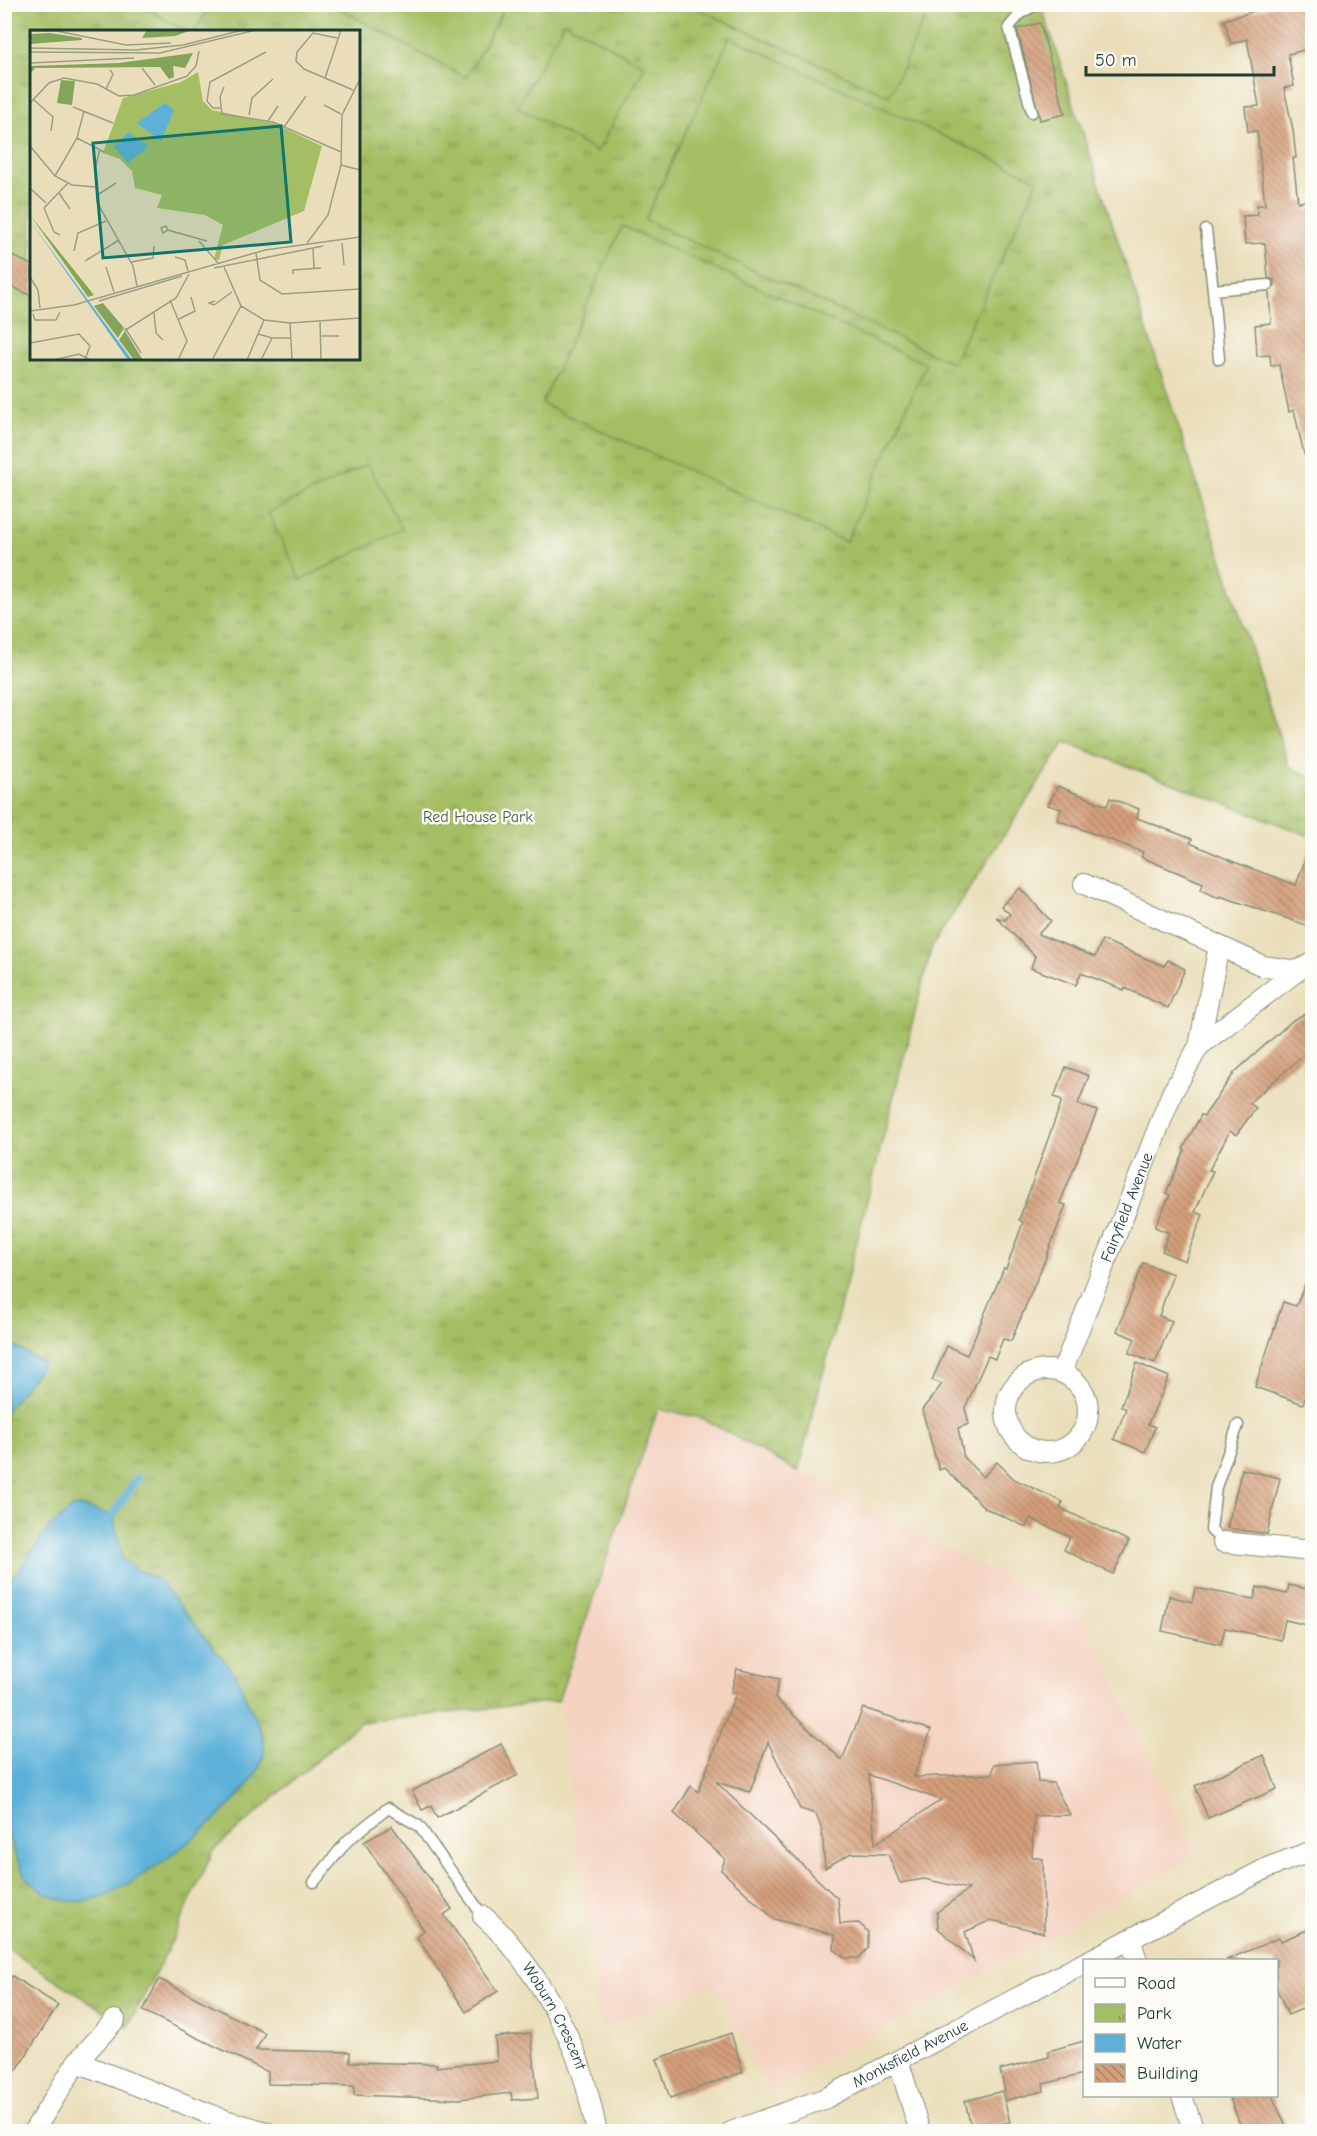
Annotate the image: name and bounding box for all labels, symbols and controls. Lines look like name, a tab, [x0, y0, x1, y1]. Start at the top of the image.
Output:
inset map	[30, 30, 360, 360]
scale bar	[1086, 39, 1274, 77]
text: 50 m	[1095, 50, 1137, 71]
park label: Red House Park	[423, 808, 533, 826]
street label: Fairyfield Avenue	[1097, 1150, 1157, 1265]
street label: Woburn Crescent	[518, 1959, 590, 2072]
legend	[1083, 1959, 1278, 2097]
text: Road	[1137, 1973, 1176, 1994]
text: Park	[1137, 2003, 1172, 2024]
street label: Monksfield Avenue	[850, 2016, 971, 2091]
text: Water	[1137, 2033, 1182, 2054]
text: Building	[1137, 2063, 1199, 2084]

